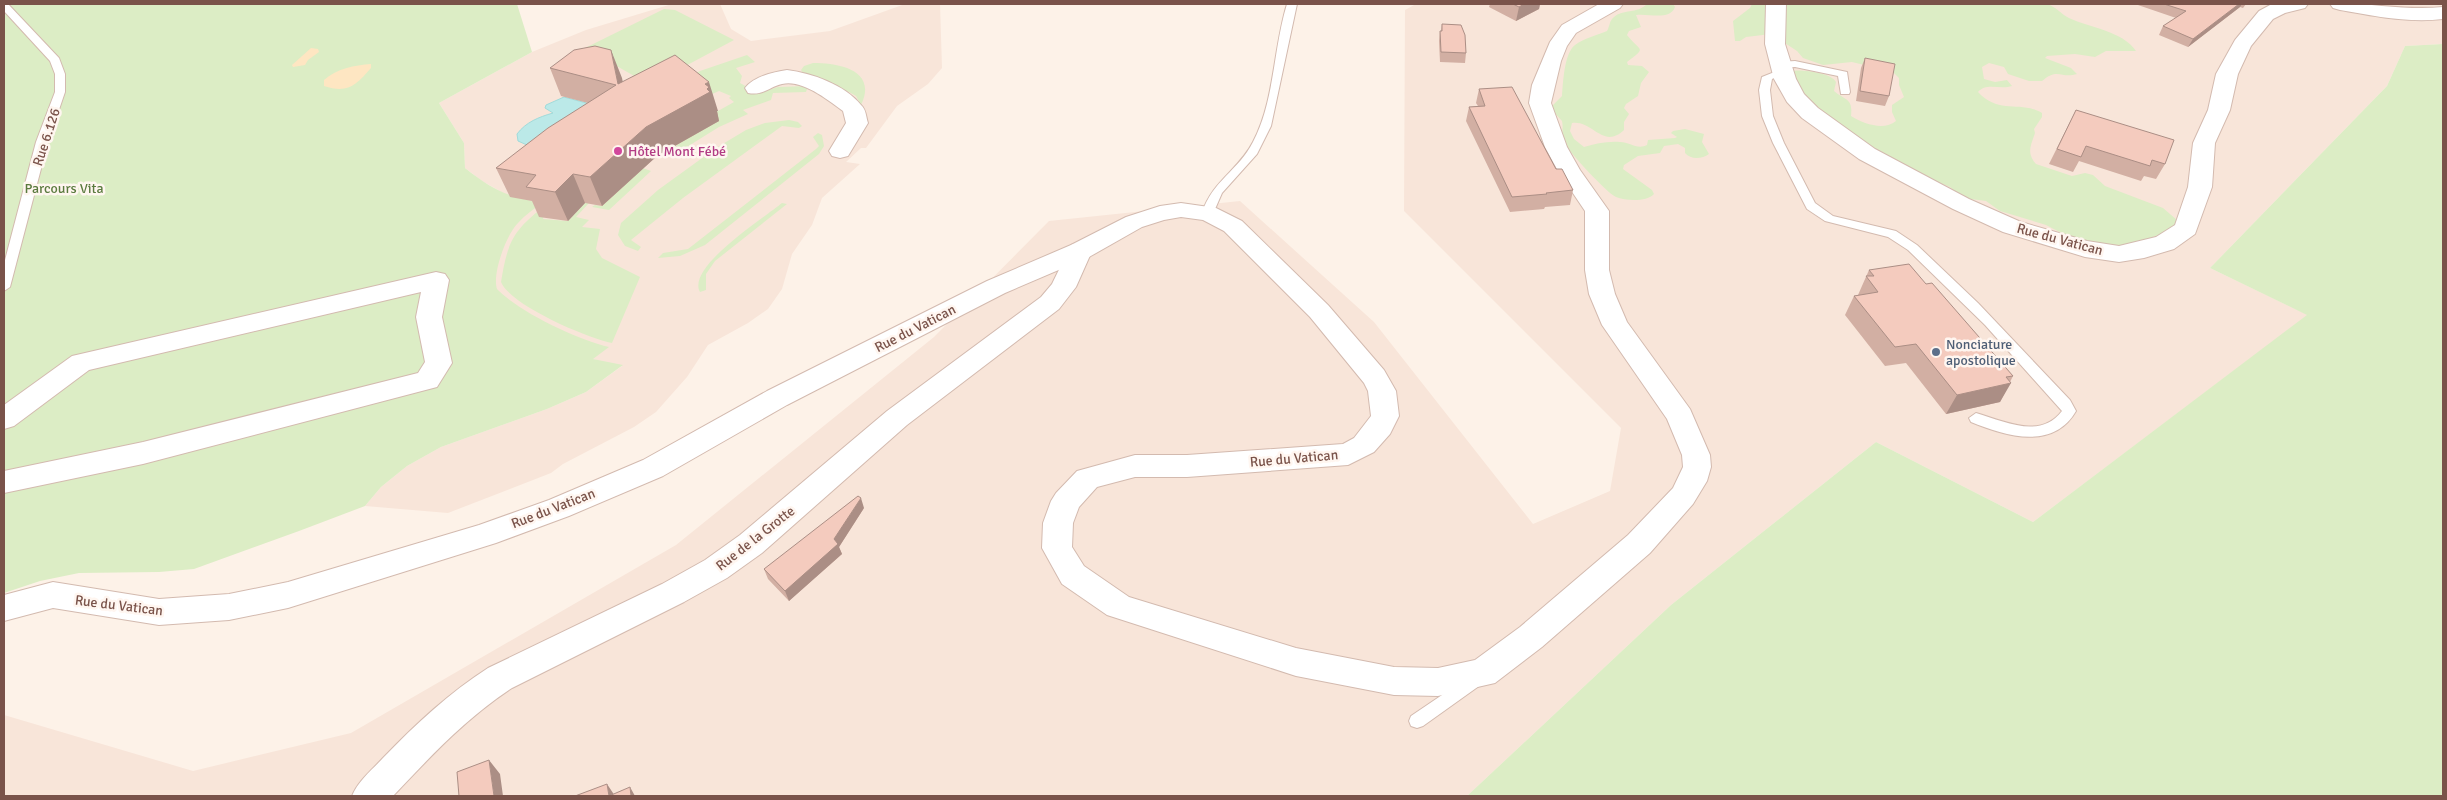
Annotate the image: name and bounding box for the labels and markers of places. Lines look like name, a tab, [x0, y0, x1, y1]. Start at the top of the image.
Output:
place label: Hôtel Mont Fébé	[628, 143, 726, 160]
marker: Hôtel Mont Fébé	[612, 145, 624, 157]
place label: Nonciature apostolique	[1946, 336, 2016, 369]
marker: Nonciature apostolique	[1930, 346, 1942, 358]

